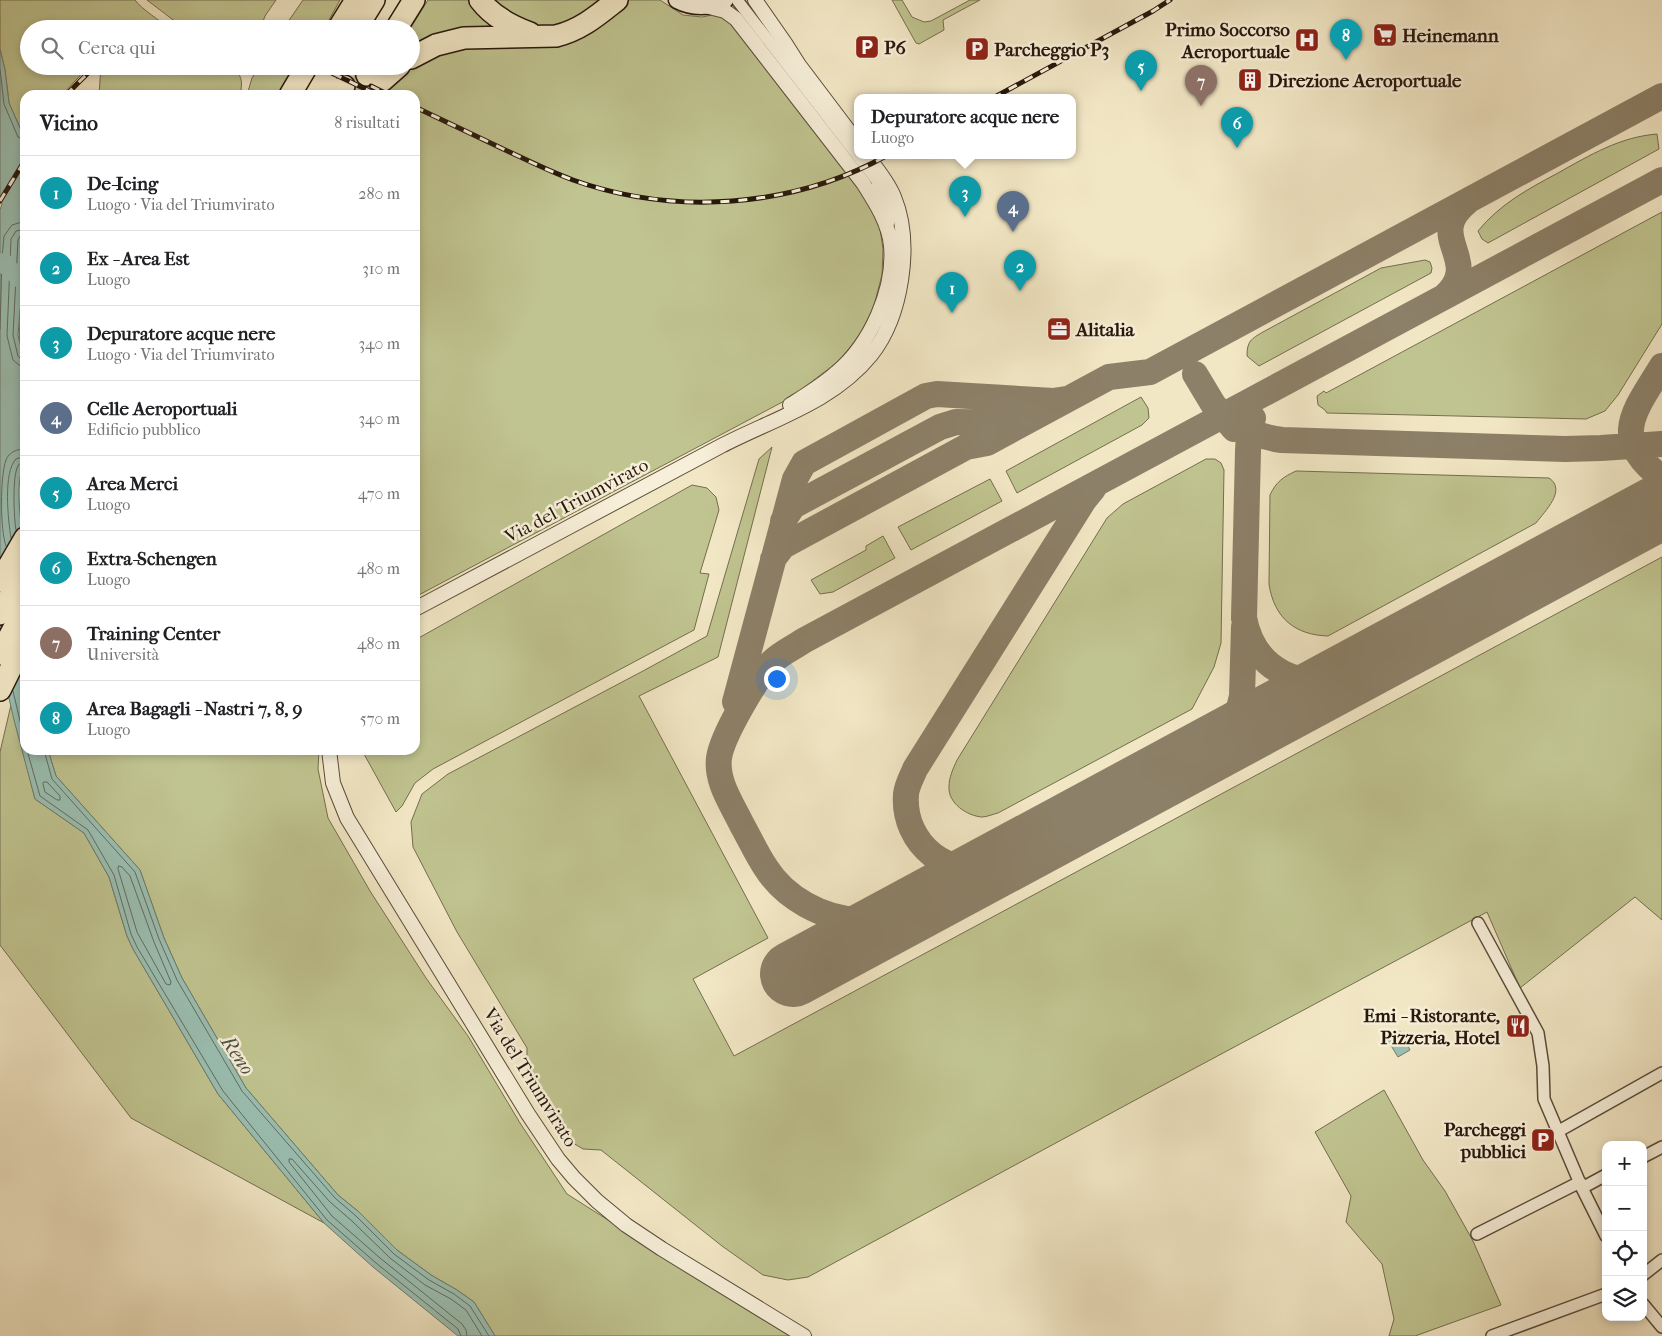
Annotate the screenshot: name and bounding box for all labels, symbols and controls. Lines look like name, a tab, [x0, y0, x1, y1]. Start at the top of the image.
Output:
place label: Primo Soccorso Aeroportuale	[1165, 19, 1291, 63]
pin: 8	[1330, 19, 1362, 60]
search box	[20, 20, 420, 75]
supermarket icon: Heinemann	[1372, 22, 1398, 48]
place label: Heinemann	[1402, 25, 1500, 47]
hospital icon: Primo Soccorso Aeroportuale	[1294, 27, 1320, 53]
icon: search	[38, 34, 66, 62]
parking icon: P6	[854, 34, 880, 60]
parking icon: Parcheggio P3	[964, 36, 990, 62]
text: Cerca qui	[78, 37, 156, 59]
place label: P6	[884, 37, 906, 59]
place label: Parcheggio P3	[994, 39, 1109, 61]
pin: 5	[1125, 50, 1157, 91]
pin: 7	[1185, 65, 1217, 106]
building icon: Direzione Aeroportuale	[1237, 67, 1263, 93]
place label: Direzione Aeroportuale	[1268, 70, 1462, 92]
popup	[854, 94, 1076, 159]
text: Depuratore acque nere	[871, 106, 1059, 128]
pin: 6	[1221, 107, 1253, 148]
text: Vicino	[40, 111, 98, 135]
text: 8 risultati	[334, 113, 400, 132]
text: Luogo	[871, 128, 914, 147]
text: De-Icing	[87, 173, 158, 195]
pin: 3	[949, 176, 981, 217]
text: 1	[53, 184, 59, 203]
text: 280 m	[358, 184, 400, 203]
pin: 4	[997, 191, 1029, 232]
text: Luogo · Via del Triumvirato	[87, 195, 275, 214]
text: Ex - Area Est	[87, 248, 190, 270]
pin: 2	[1004, 250, 1036, 291]
text: 2	[52, 259, 60, 278]
text: 310 m	[362, 259, 400, 278]
text: Luogo	[87, 270, 130, 289]
pin: 1	[936, 272, 968, 313]
office icon: Alitalia	[1046, 316, 1072, 342]
place label: Alitalia	[1075, 319, 1136, 341]
text: Depuratore acque nere	[87, 323, 275, 345]
text: 3	[53, 334, 59, 353]
text: 340 m	[358, 334, 400, 353]
text: Luogo · Via del Triumvirato	[87, 345, 275, 364]
text: Celle Aeroportuali	[87, 398, 237, 420]
text: 4	[51, 409, 61, 428]
text: 340 m	[358, 409, 400, 428]
text: Edificio pubblico	[87, 420, 201, 439]
street label: Via del Triumvirato	[500, 454, 652, 548]
text: Area Merci	[87, 473, 178, 495]
text: 5	[53, 484, 59, 503]
text: 470 m	[358, 484, 400, 503]
text: Luogo	[87, 495, 130, 514]
text: Extra-Schengen	[87, 548, 217, 570]
text: 6	[52, 559, 60, 578]
text: 480 m	[357, 559, 400, 578]
text: Luogo	[87, 570, 130, 589]
text: Training Center	[87, 623, 220, 645]
text: 7	[52, 634, 60, 653]
text: 480 m	[357, 634, 400, 653]
text: Università	[87, 645, 159, 664]
your location	[764, 666, 790, 692]
text: Area Bagagli - Nastri 7, 8, 9	[87, 698, 302, 720]
text: 8	[52, 709, 60, 728]
text: 570 m	[360, 709, 400, 728]
text: Luogo	[87, 720, 130, 739]
street label: Via del Triumvirato	[478, 1003, 582, 1151]
place label: Emi - Ristorante, Pizzeria, Hotel	[1363, 1005, 1501, 1049]
restaurant icon: Emi - Ristorante, Pizzeria, Hotel	[1505, 1013, 1531, 1039]
water label: Reno	[215, 1030, 259, 1079]
place label: Parcheggi pubblici	[1444, 1119, 1526, 1163]
parking icon: Parcheggi pubblici	[1530, 1127, 1556, 1153]
map controls	[1602, 1141, 1647, 1321]
button: +	[1602, 1141, 1647, 1186]
button: −	[1602, 1186, 1647, 1231]
button: locate	[1602, 1231, 1647, 1276]
button: layers	[1602, 1276, 1647, 1321]

